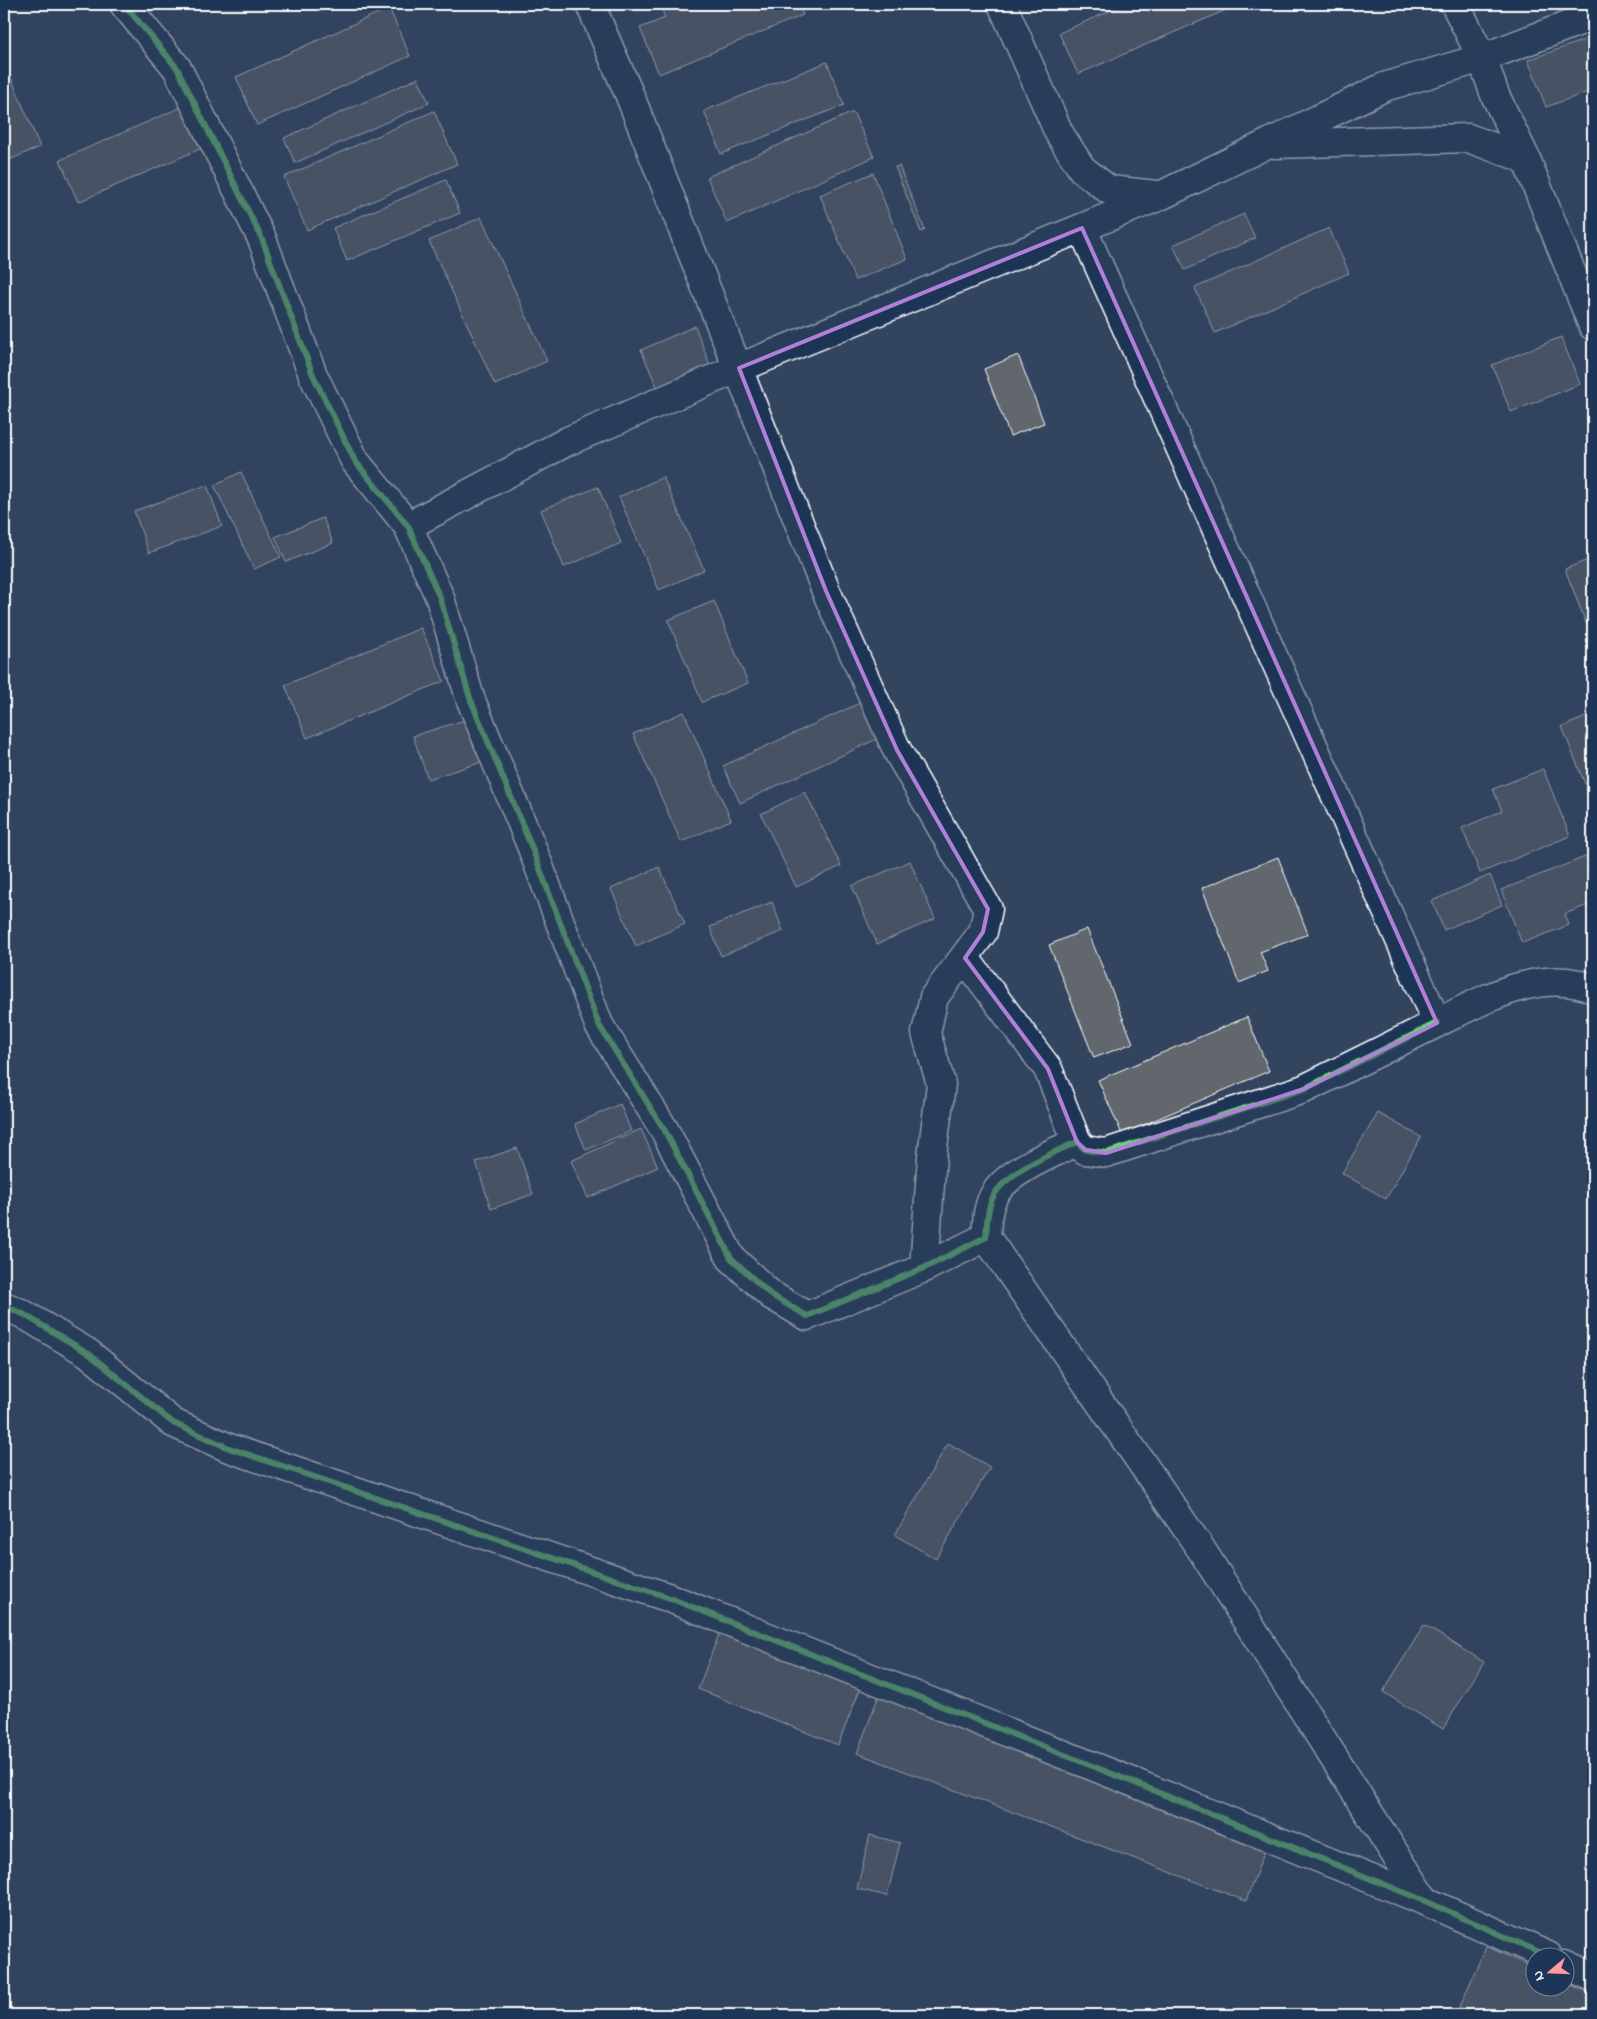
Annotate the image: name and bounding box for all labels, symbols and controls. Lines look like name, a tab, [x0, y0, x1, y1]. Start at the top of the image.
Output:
north arrow	[1524, 1946, 1574, 1996]
text: N	[1528, 1968, 1551, 1984]

